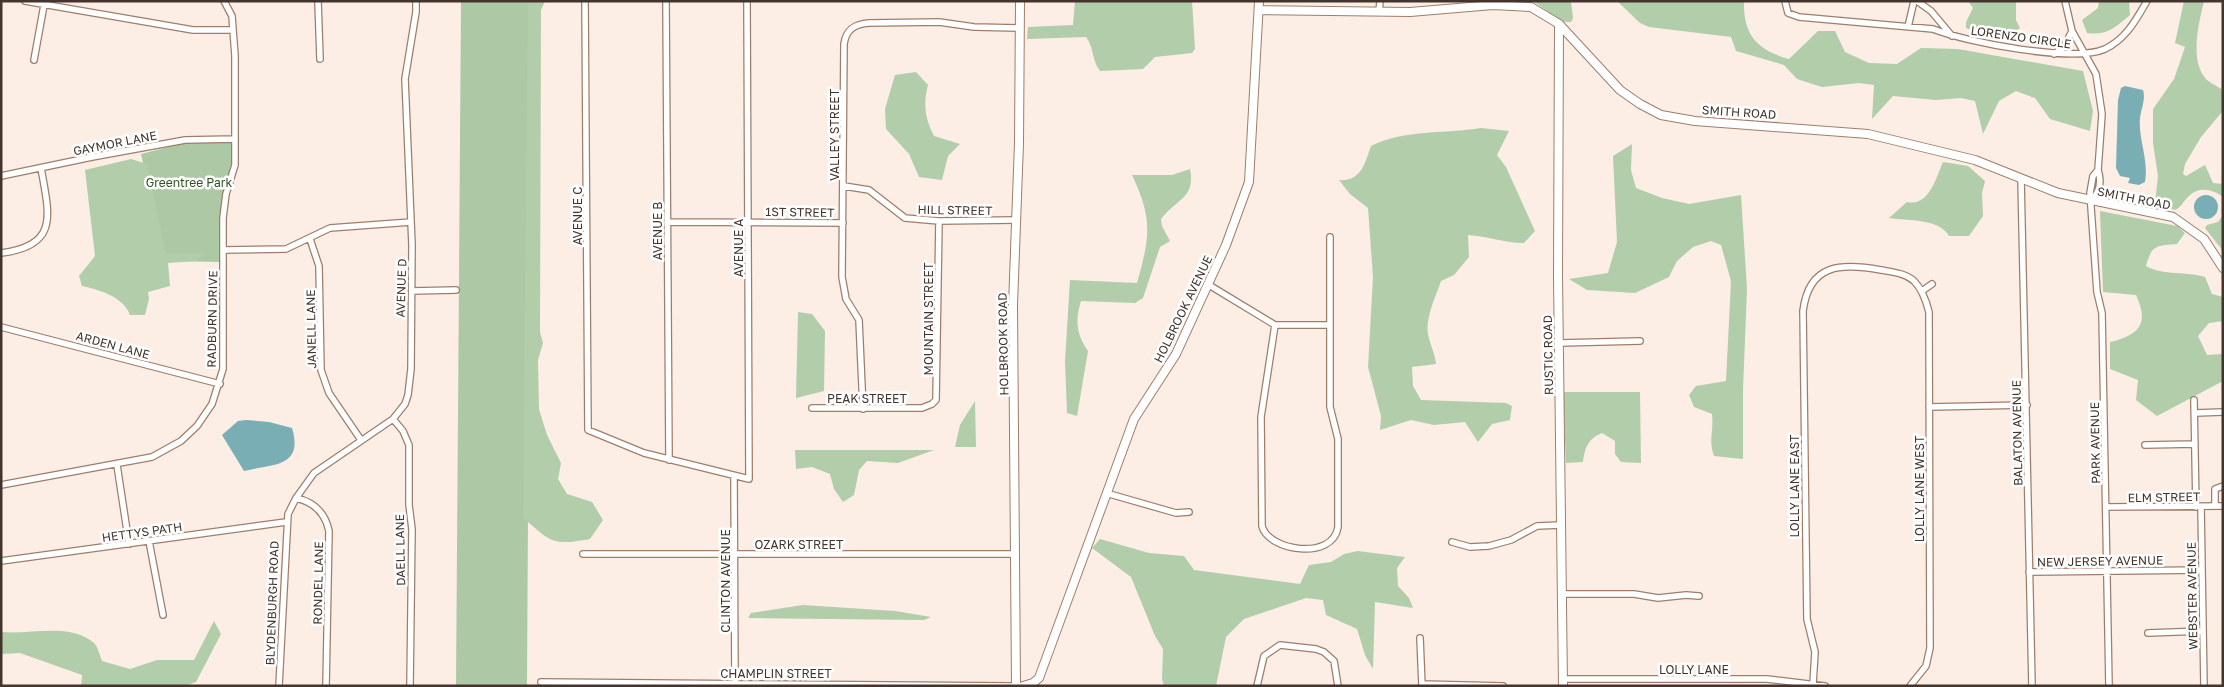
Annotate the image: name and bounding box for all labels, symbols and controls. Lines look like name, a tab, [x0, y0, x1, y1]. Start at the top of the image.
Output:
street label: LORENZO CIRCLE	[1970, 23, 2072, 51]
street label: VALLEY STREET	[827, 88, 842, 181]
street label: SMITH ROAD	[1701, 102, 1777, 122]
street label: GAYMOR LANE	[72, 128, 158, 158]
park label: Greentree Park	[146, 175, 232, 190]
street label: SMITH ROAD	[2096, 184, 2172, 212]
street label: AVENUE C	[570, 187, 585, 245]
street label: AVENUE B	[650, 202, 665, 260]
street label: HILL STREET	[917, 202, 993, 218]
street label: 1ST STREET	[765, 204, 835, 220]
street label: AVENUE A	[731, 219, 746, 277]
street label: HOLBROOK AVENUE	[1150, 253, 1216, 365]
street label: AVENUE D	[392, 258, 410, 318]
street label: MOUNTAIN STREET	[921, 262, 936, 375]
street label: RADBURN DRIVE	[204, 270, 220, 368]
street label: JANELL LANE	[303, 289, 319, 369]
street label: HOLBROOK ROAD	[995, 292, 1011, 396]
street label: RUSTIC ROAD	[1540, 315, 1556, 395]
street label: ARDEN LANE	[74, 328, 152, 362]
street label: BALATON AVENUE	[2009, 380, 2025, 486]
street label: PEAK STREET	[827, 391, 907, 406]
street label: PARK AVENUE	[2087, 402, 2103, 484]
street label: LOLLY LANE EAST	[1787, 434, 1802, 538]
street label: LOLLY LANE WEST	[1912, 435, 1927, 542]
street label: ELM STREET	[2127, 489, 2201, 505]
street label: DAELL LANE	[392, 514, 408, 586]
street label: HETTYS PATH	[101, 519, 183, 545]
street label: CLINTON AVENUE	[718, 529, 733, 633]
street label: OZARK STREET	[755, 537, 844, 552]
street label: BLYDENBURGH ROAD	[262, 540, 282, 666]
street label: RONDEL LANE	[310, 541, 326, 625]
street label: WEBSTER AVENUE	[2184, 542, 2200, 650]
street label: NEW JERSEY AVENUE	[2037, 552, 2163, 570]
street label: LOLLY LANE	[1659, 662, 1729, 677]
street label: CHAMPLIN STREET	[720, 666, 832, 681]

